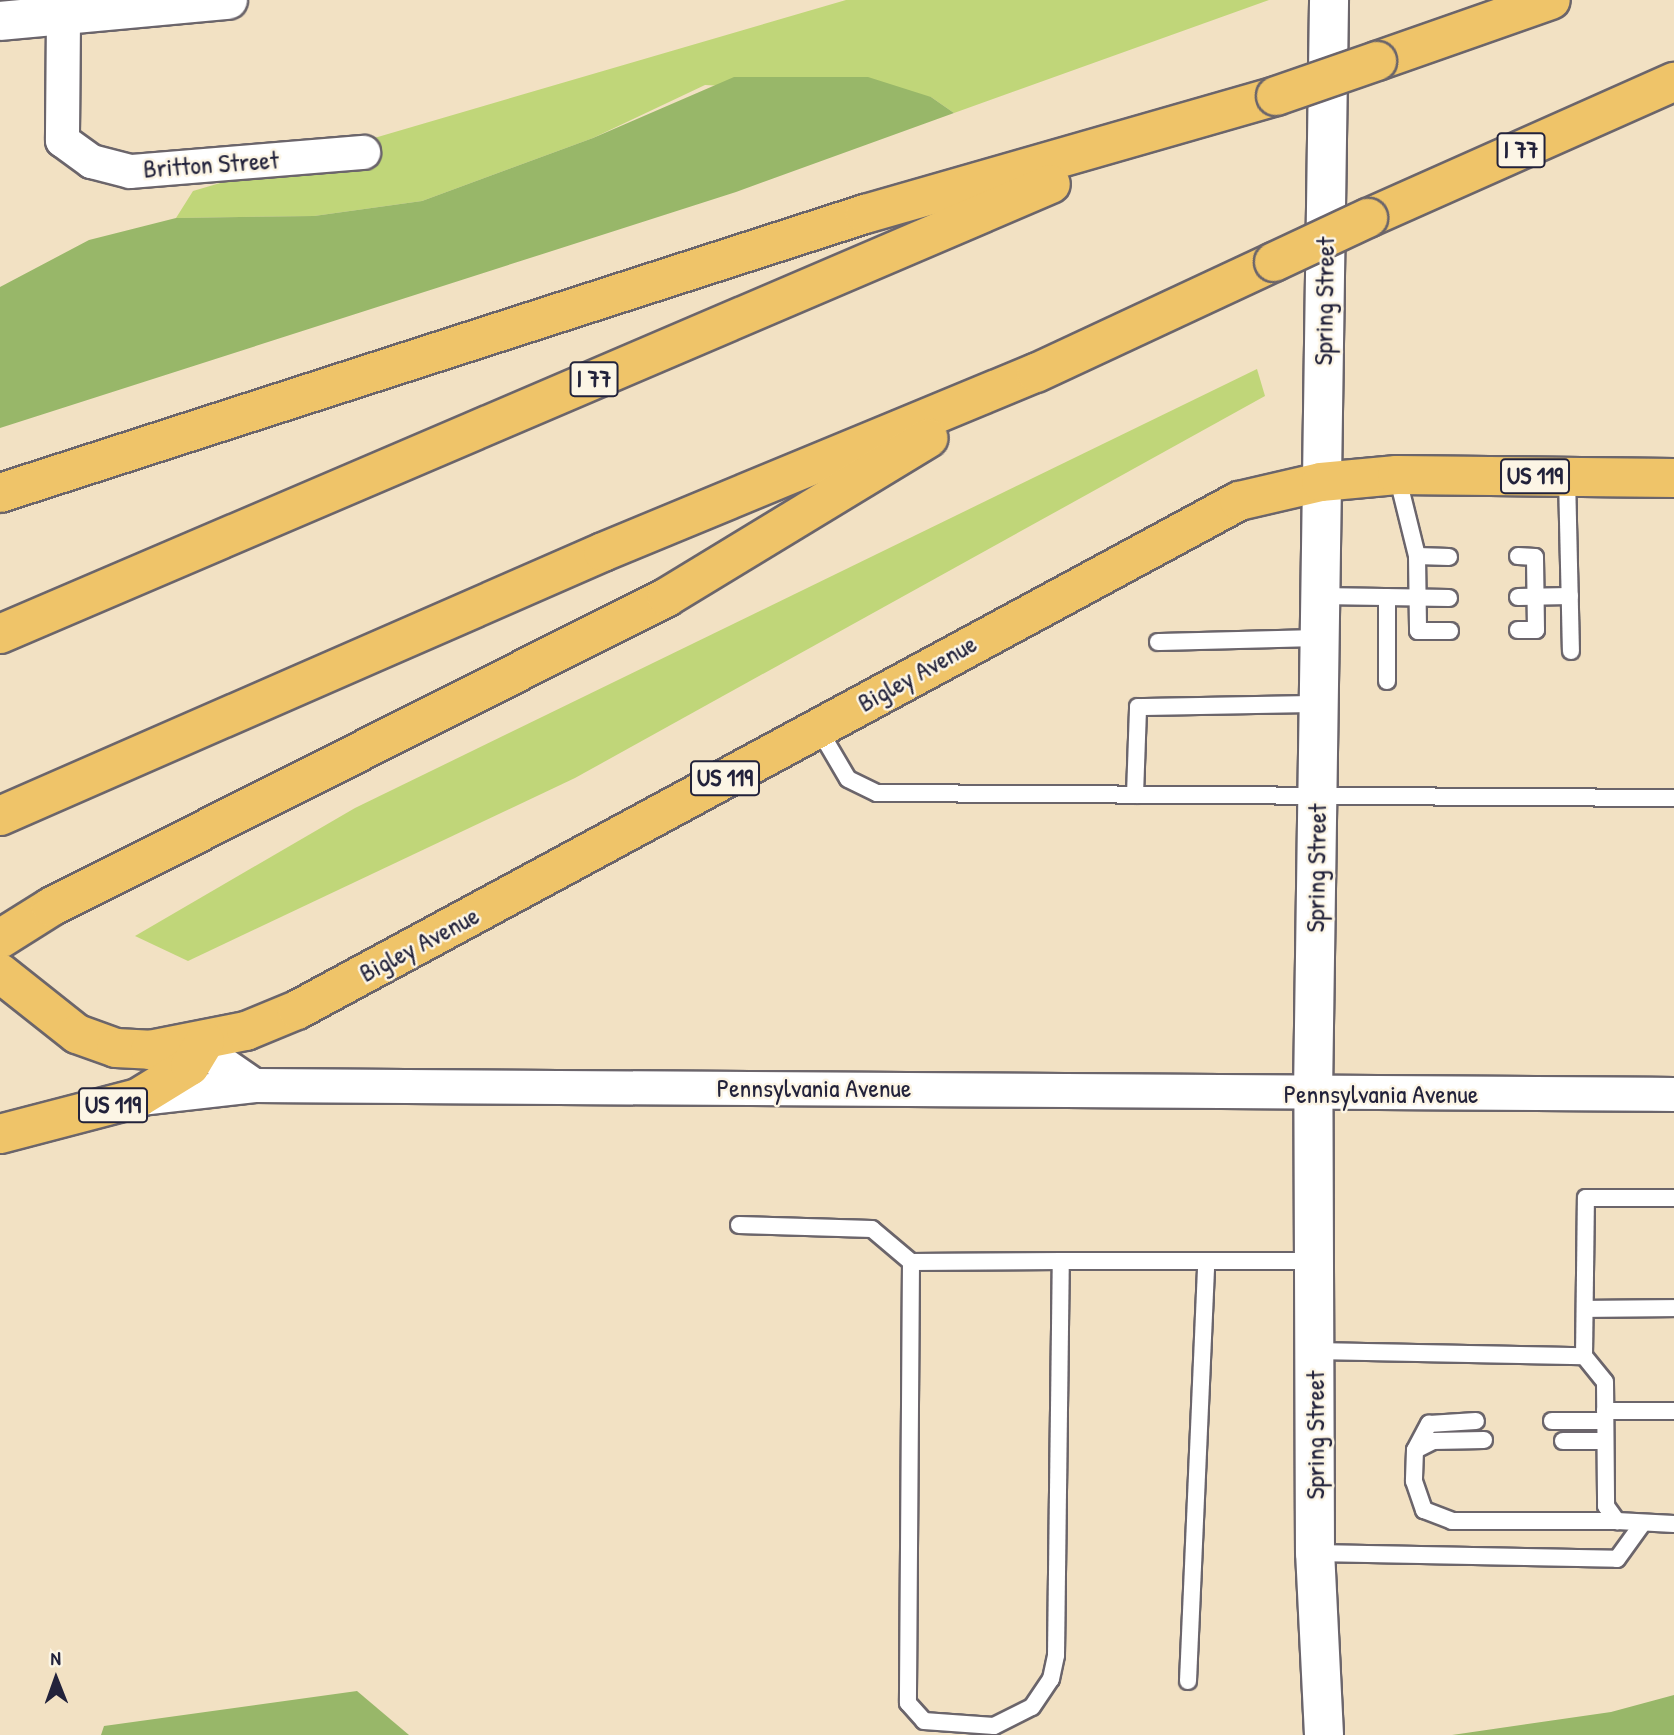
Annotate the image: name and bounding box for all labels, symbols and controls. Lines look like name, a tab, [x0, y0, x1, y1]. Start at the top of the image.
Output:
road number: I 77	[1496, 130, 1546, 170]
street label: Britton Street	[142, 144, 280, 184]
street label: Spring Street	[1307, 236, 1341, 366]
road number: I 77	[570, 358, 618, 400]
road number: US 119	[1500, 456, 1570, 496]
street label: Bigley Avenue	[852, 628, 982, 718]
road number: US 119	[690, 758, 760, 798]
street label: Spring Street	[1299, 803, 1333, 933]
street label: Bigley Avenue	[354, 900, 484, 988]
street label: Pennsylvania Avenue	[717, 1072, 911, 1104]
street label: Pennsylvania Avenue	[1284, 1078, 1478, 1110]
road number: US 119	[78, 1084, 148, 1126]
street label: Spring Street	[1299, 1371, 1331, 1499]
north arrow	[21, 1644, 91, 1714]
text: N	[50, 1645, 61, 1671]

